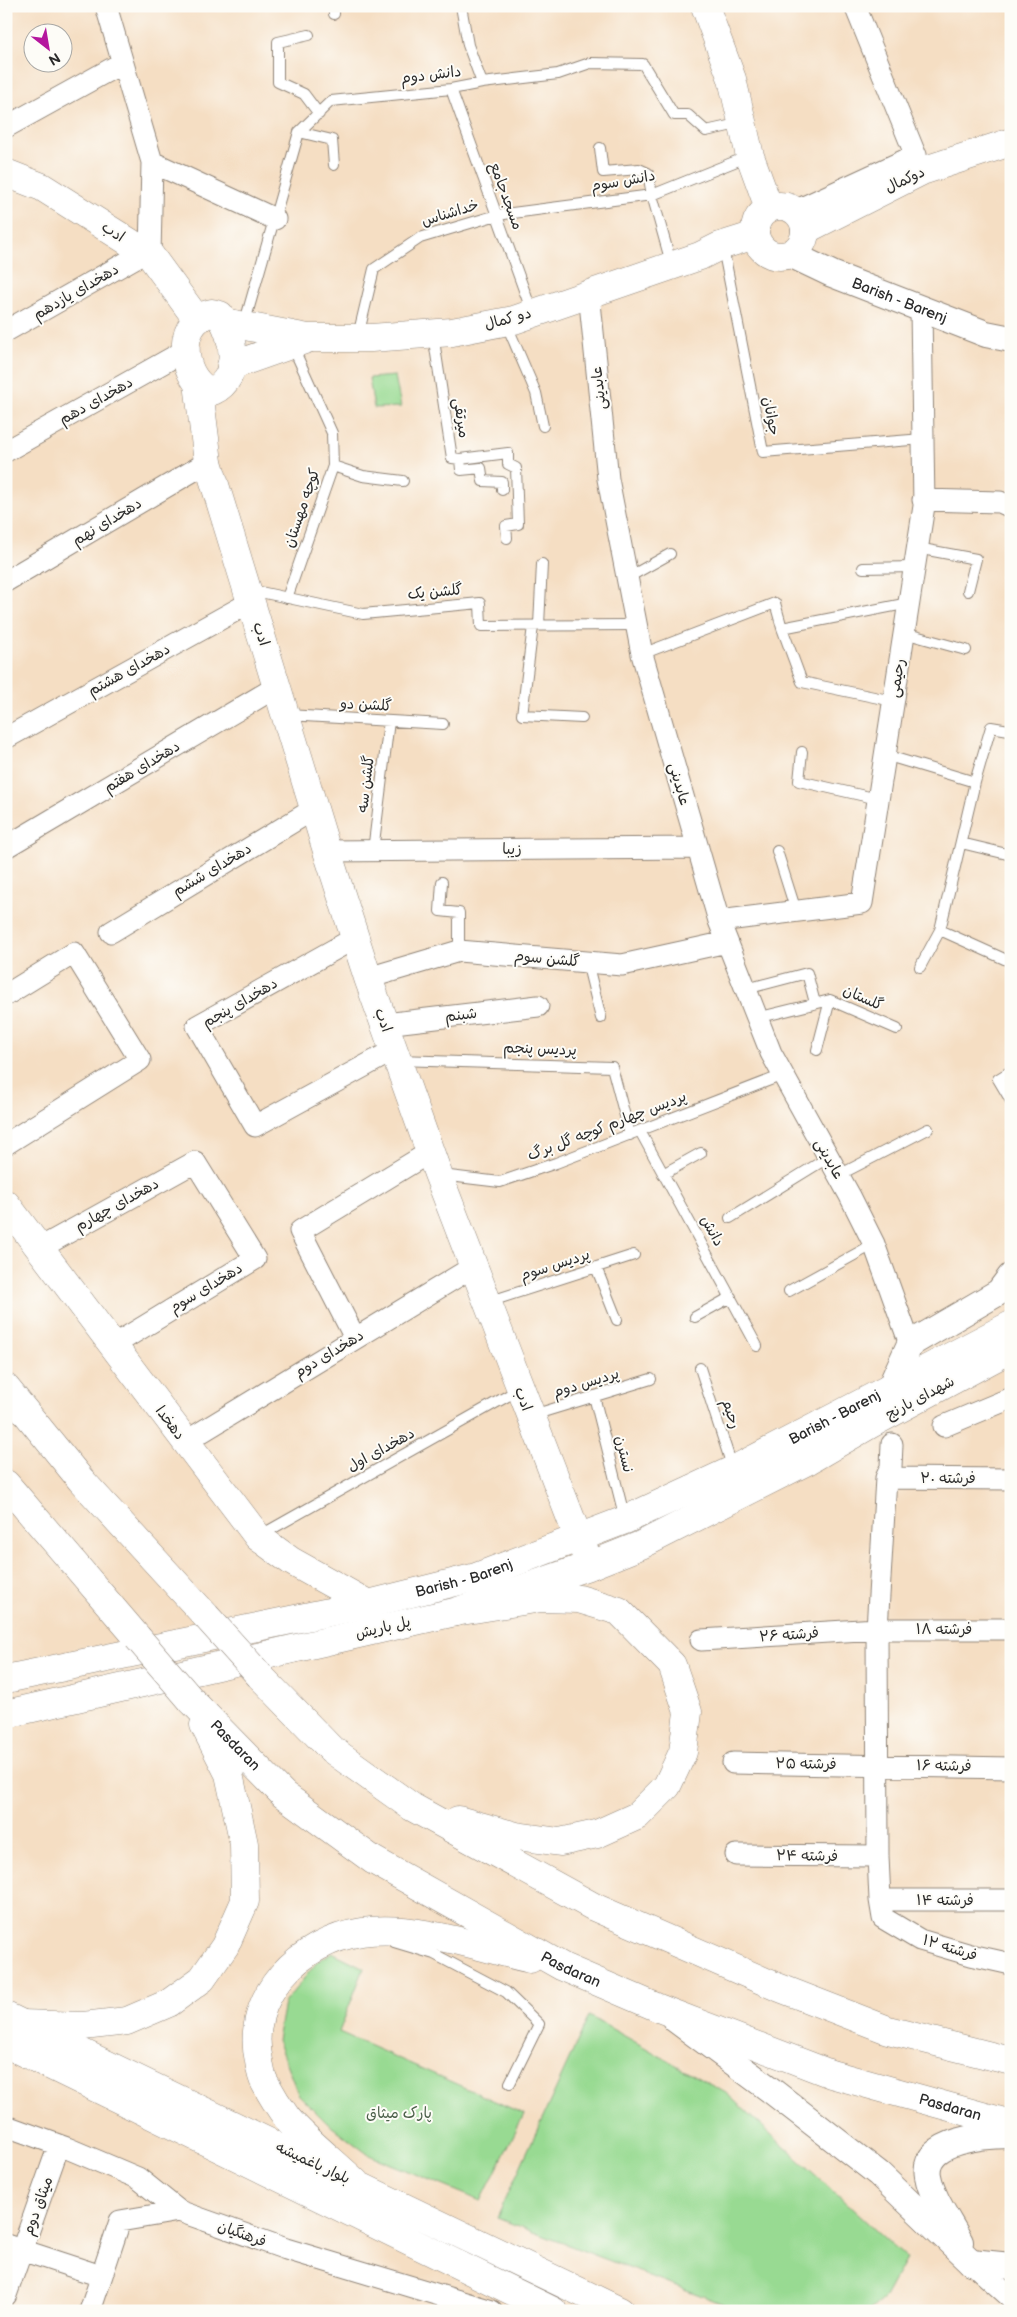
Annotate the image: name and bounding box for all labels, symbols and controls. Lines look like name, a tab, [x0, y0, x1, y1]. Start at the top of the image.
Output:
north arrow	[22, 22, 72, 72]
text: N	[46, 49, 63, 69]
street label: دانش دوم	[400, 62, 463, 90]
street label: مسجدجامع	[484, 160, 527, 233]
street label: دوکمال	[882, 163, 928, 197]
street label: دانش سوم	[589, 166, 657, 198]
street label: خداشناس	[419, 195, 481, 231]
street label: ادب	[98, 217, 128, 247]
street label: دهخدای یازدهم	[30, 260, 123, 326]
street label: Barish - Barenj	[849, 273, 950, 327]
street label: دو کمال	[482, 304, 534, 334]
street label: عابدینی	[587, 365, 611, 411]
street label: دهخدای دهم	[56, 373, 137, 431]
street label: جوانان	[758, 395, 784, 437]
street label: میرتقی	[448, 397, 474, 439]
street label: کوچه مهستان	[280, 466, 324, 550]
street label: دهخدای نهم	[69, 494, 146, 552]
street label: گلشن یک	[407, 580, 463, 604]
street label: ادب	[248, 620, 274, 648]
street label: دهخدای هشتم	[84, 640, 175, 702]
street label: رحیمی	[885, 657, 909, 699]
street label: گلشن دو	[339, 694, 392, 716]
street label: دهخدای هفتم	[100, 737, 185, 799]
street label: گلشن سه	[353, 754, 379, 814]
street label: عابدینی	[664, 760, 694, 808]
street label: دهخدای ششم	[169, 839, 256, 903]
street label: زیبا	[502, 840, 522, 859]
street label: گلشن سوم	[513, 947, 581, 973]
street label: دهخدای پنجم	[199, 974, 282, 1034]
street label: گلستان	[840, 981, 886, 1015]
street label: شبنم	[444, 1004, 478, 1028]
street label: ادب	[370, 1005, 396, 1035]
street label: پردیس پنجم	[503, 1038, 577, 1062]
street label: پردیس چهارم کوچه گل برگ	[525, 1087, 690, 1166]
street label: عابدینی	[810, 1135, 848, 1183]
street label: دهخدای چهارم	[72, 1174, 163, 1237]
street label: دانش	[696, 1212, 728, 1250]
street label: پردیس سوم	[518, 1245, 593, 1287]
street label: دهخدای سوم	[166, 1259, 247, 1319]
street label: دهخدای دوم	[291, 1326, 368, 1384]
street label: پردیس دوم	[551, 1364, 622, 1404]
street label: شهدای بارنج	[882, 1372, 958, 1424]
street label: ادب	[510, 1384, 536, 1414]
street label: Barish - Barenj	[785, 1385, 884, 1449]
street label: رحیم	[716, 1397, 745, 1432]
street label: دهخدا	[151, 1402, 189, 1444]
street label: دهخدای اول	[344, 1424, 418, 1476]
street label: نسترن	[610, 1434, 638, 1474]
street label: ۲۰ فرشته	[920, 1469, 976, 1488]
street label: Barish - Barenj	[413, 1554, 515, 1601]
street label: پل باریش	[354, 1612, 412, 1644]
street label: ۱۸ فرشته	[916, 1620, 972, 1639]
street label: ۲۶ فرشته	[758, 1623, 820, 1647]
street label: Pasdaran	[206, 1716, 265, 1775]
street label: ۲۵ فرشته	[775, 1754, 837, 1774]
street label: ۱۶ فرشته	[916, 1756, 972, 1776]
street label: فرشته ۲۴	[776, 1846, 838, 1866]
street label: ۱۴ فرشته	[916, 1891, 974, 1910]
street label: ۱۲ فرشته	[920, 1931, 980, 1965]
street label: Pasdaran	[538, 1947, 604, 1992]
street label: Pasdaran	[917, 2089, 983, 2125]
park label: پارک میثاق	[366, 2104, 432, 2123]
street label: بلوار باغمیشه	[273, 2137, 353, 2189]
street label: میثاق دوم	[19, 2174, 59, 2239]
street label: فرهنگیان	[215, 2216, 269, 2252]

